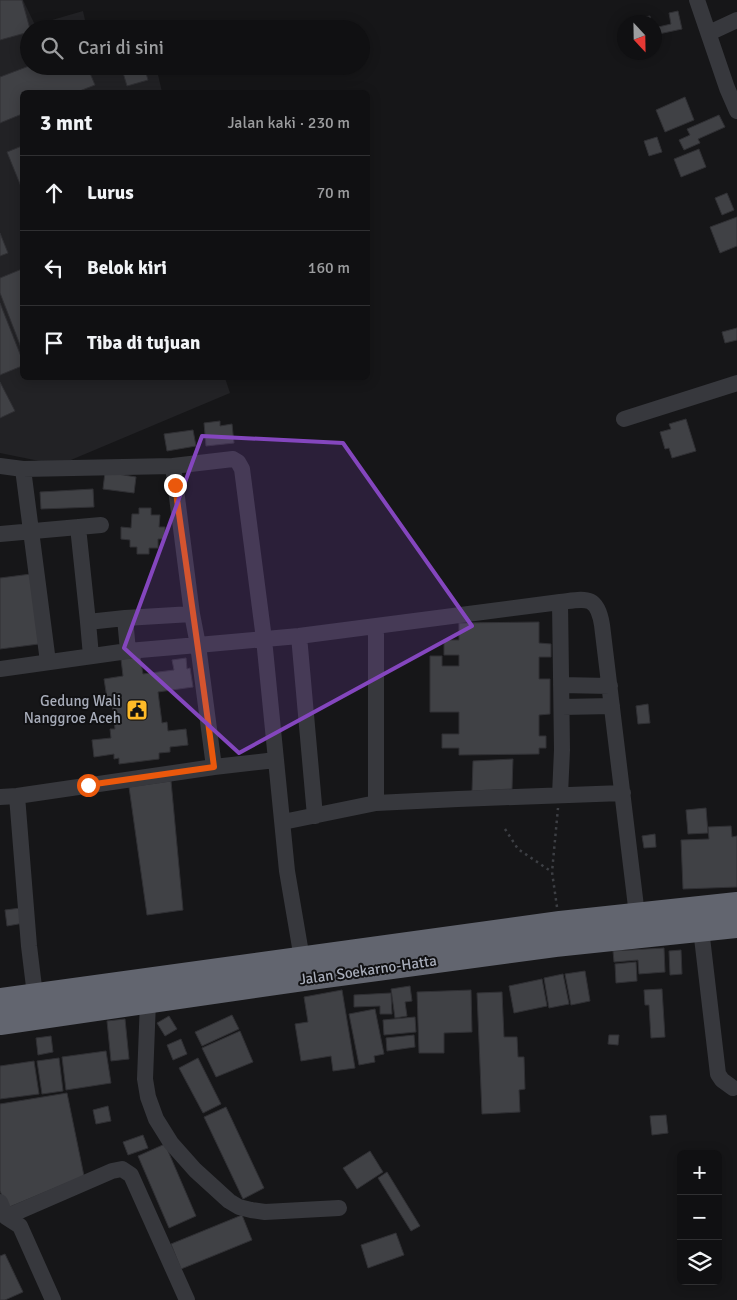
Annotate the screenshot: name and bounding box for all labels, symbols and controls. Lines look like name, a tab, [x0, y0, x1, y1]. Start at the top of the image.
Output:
north arrow	[617, 15, 662, 60]
search box	[20, 20, 370, 75]
icon: search	[38, 34, 66, 62]
text: Cari di sini	[78, 36, 164, 60]
text: 3 mnt	[40, 110, 92, 136]
text: Jalan kaki · 230 m	[228, 113, 350, 133]
icon: ahead	[40, 179, 68, 207]
text: Lurus	[87, 181, 134, 205]
text: 70 m	[316, 183, 350, 203]
icon: left	[40, 254, 68, 282]
text: Belok kiri	[87, 256, 167, 280]
text: 160 m	[308, 258, 350, 278]
icon: arrive	[40, 329, 68, 357]
text: Tiba di tujuan	[87, 331, 200, 355]
route end	[164, 474, 187, 497]
place label: Gedung Wali Nanggroe Aceh	[24, 692, 121, 727]
public building icon: Gedung Wali Nanggroe Aceh	[125, 698, 149, 722]
route start	[77, 774, 100, 797]
street label: Jalan Soekarno-Hatta	[298, 951, 438, 989]
map controls	[677, 1150, 722, 1285]
button: +	[677, 1150, 722, 1195]
button: −	[677, 1195, 722, 1240]
button: layers	[677, 1240, 722, 1285]

